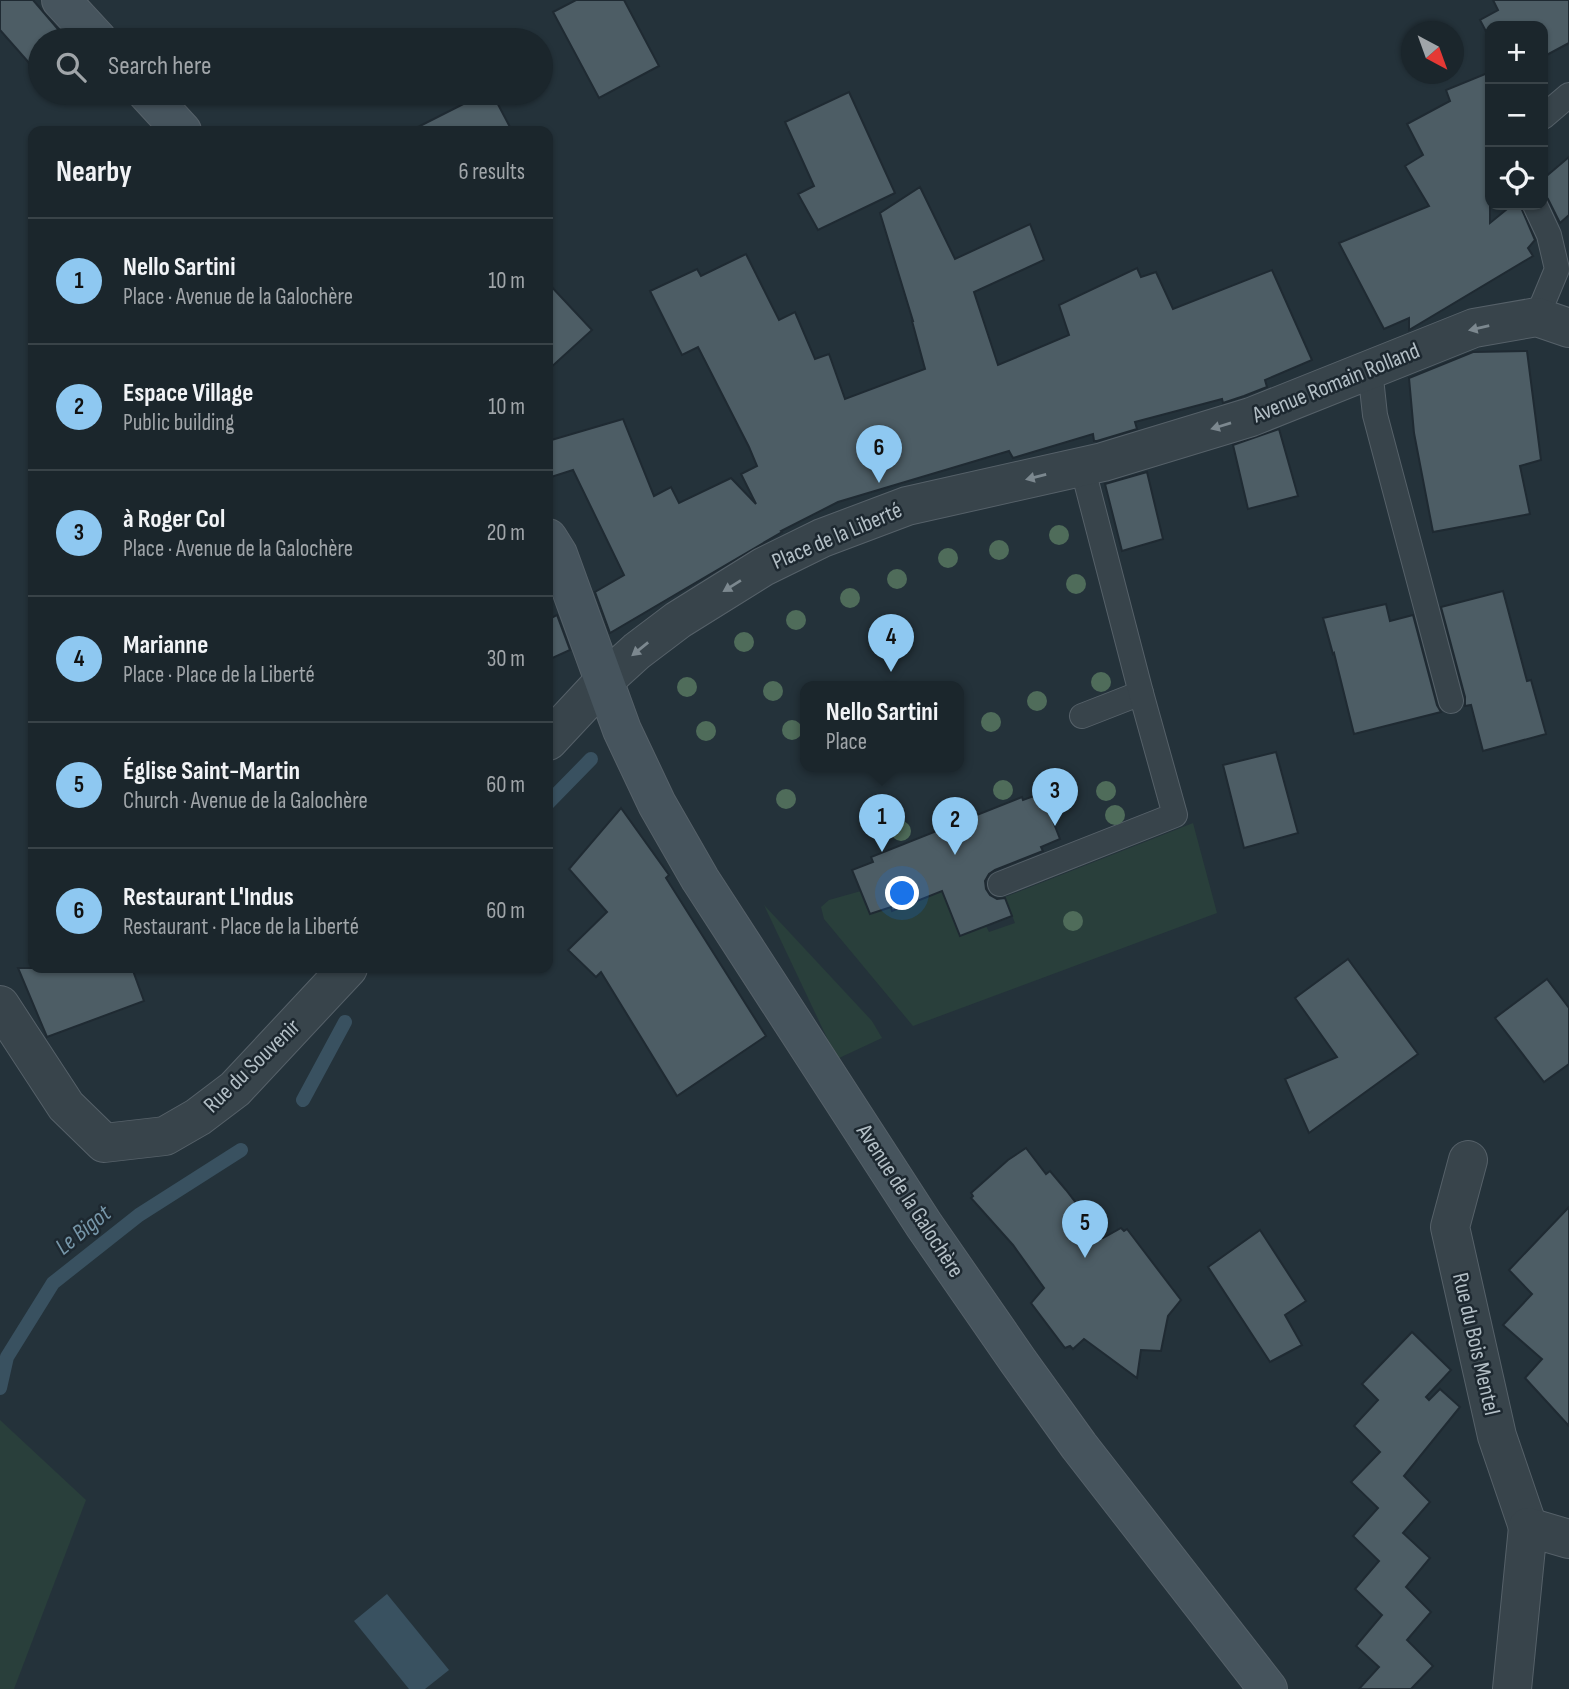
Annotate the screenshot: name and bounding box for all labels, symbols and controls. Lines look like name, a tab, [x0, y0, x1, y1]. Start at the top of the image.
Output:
north arrow	[1401, 21, 1464, 84]
map controls	[1485, 21, 1548, 210]
button: +	[1485, 21, 1548, 84]
search box	[28, 28, 553, 105]
icon: search	[52, 48, 90, 86]
text: Search here	[108, 51, 211, 82]
button: −	[1485, 84, 1548, 147]
button: locate	[1485, 147, 1548, 210]
text: Nearby	[56, 154, 132, 190]
text: 6 results	[459, 158, 525, 186]
text: Nello Sartini	[123, 252, 235, 283]
text: 1	[74, 267, 84, 295]
text: 10 m	[488, 267, 525, 295]
text: Place · Avenue de la Galochère	[123, 283, 353, 311]
one-way arrow	[1468, 323, 1490, 334]
street label: Avenue Romain Rolland	[1247, 337, 1424, 430]
text: Espace Village	[123, 378, 253, 409]
text: 2	[74, 393, 84, 421]
text: 10 m	[488, 393, 525, 421]
text: Public building	[123, 409, 234, 437]
one-way arrow	[1210, 421, 1231, 431]
pin: 6	[856, 425, 902, 483]
one-way arrow	[1025, 472, 1047, 483]
street label: Place de la Liberté	[768, 496, 906, 576]
text: à Roger Col	[123, 504, 225, 535]
text: 3	[74, 519, 84, 547]
text: 20 m	[487, 519, 525, 547]
text: Place · Avenue de la Galochère	[123, 535, 353, 563]
one-way arrow	[722, 580, 742, 593]
pin: 4	[868, 614, 914, 672]
text: Marianne	[123, 630, 208, 661]
one-way arrow	[632, 642, 650, 657]
text: 4	[74, 645, 84, 673]
text: 30 m	[487, 645, 525, 673]
text: Place · Place de la Liberté	[123, 661, 315, 689]
popup	[800, 681, 964, 772]
text: Nello Sartini	[826, 697, 938, 728]
text: Place	[826, 728, 867, 756]
text: Église Saint-Martin	[123, 756, 300, 787]
pin: 3	[1032, 768, 1078, 826]
text: 5	[74, 771, 84, 799]
text: 60 m	[486, 771, 525, 799]
text: Church · Avenue de la Galochère	[123, 787, 368, 815]
pin: 1	[859, 794, 905, 852]
pin: 2	[932, 797, 978, 855]
your location	[885, 876, 919, 910]
text: Restaurant L'Indus	[123, 882, 294, 913]
text: 6	[74, 897, 84, 925]
text: 60 m	[486, 897, 525, 925]
text: Restaurant · Place de la Liberté	[123, 913, 359, 941]
street label: Rue du Souvenir	[198, 1013, 306, 1119]
street label: Avenue de la Galochère	[850, 1118, 970, 1283]
water label: Le Bigot	[49, 1198, 117, 1261]
pin: 5	[1062, 1200, 1108, 1258]
street label: Rue du Bois Mentel	[1446, 1270, 1506, 1418]

